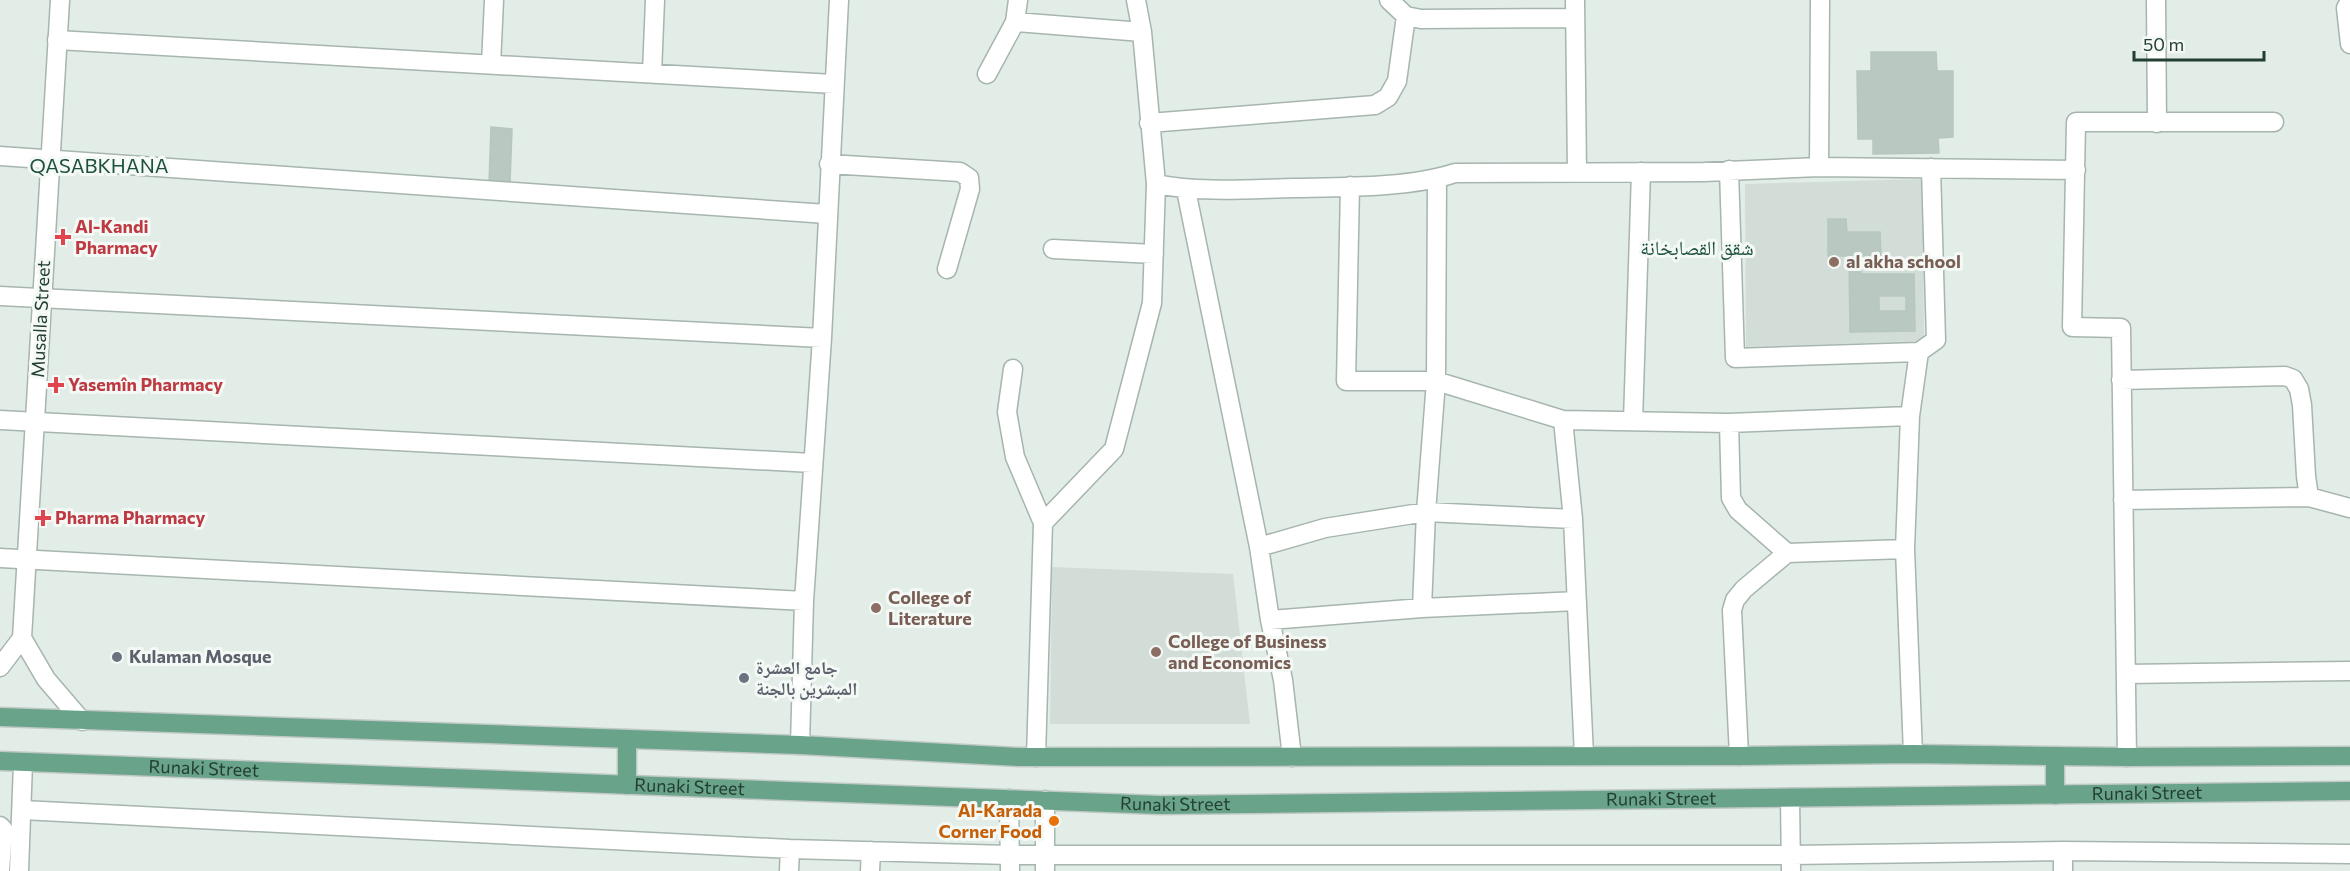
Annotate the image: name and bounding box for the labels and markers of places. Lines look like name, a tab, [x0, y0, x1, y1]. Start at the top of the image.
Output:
place label: Al-Kandi Pharmacy	[75, 215, 158, 258]
marker: Al-Kandi Pharmacy	[56, 230, 70, 244]
place label: al akha school	[1846, 250, 1961, 272]
marker: al akha school	[1827, 255, 1841, 269]
place label: Yasemîn Pharmacy	[68, 373, 223, 395]
marker: Yasemîn Pharmacy	[49, 378, 63, 392]
place label: Pharma Pharmacy	[55, 506, 206, 528]
marker: Pharma Pharmacy	[36, 511, 50, 525]
place label: College of Literature	[888, 586, 972, 629]
marker: College of Literature	[869, 601, 883, 615]
place label: College of Business and Economics	[1168, 630, 1327, 673]
place label: Kulaman Mosque	[129, 645, 272, 667]
marker: College of Business and Economics	[1149, 645, 1163, 659]
marker: Kulaman Mosque	[110, 650, 124, 664]
place label: جامع العشرة المبشرين بالجنة	[756, 656, 857, 700]
marker: جامع العشرة المبشرين بالجنة	[737, 671, 751, 685]
place label: Al-Karada Corner Food	[939, 799, 1042, 842]
marker: Al-Karada Corner Food	[1047, 814, 1061, 828]

